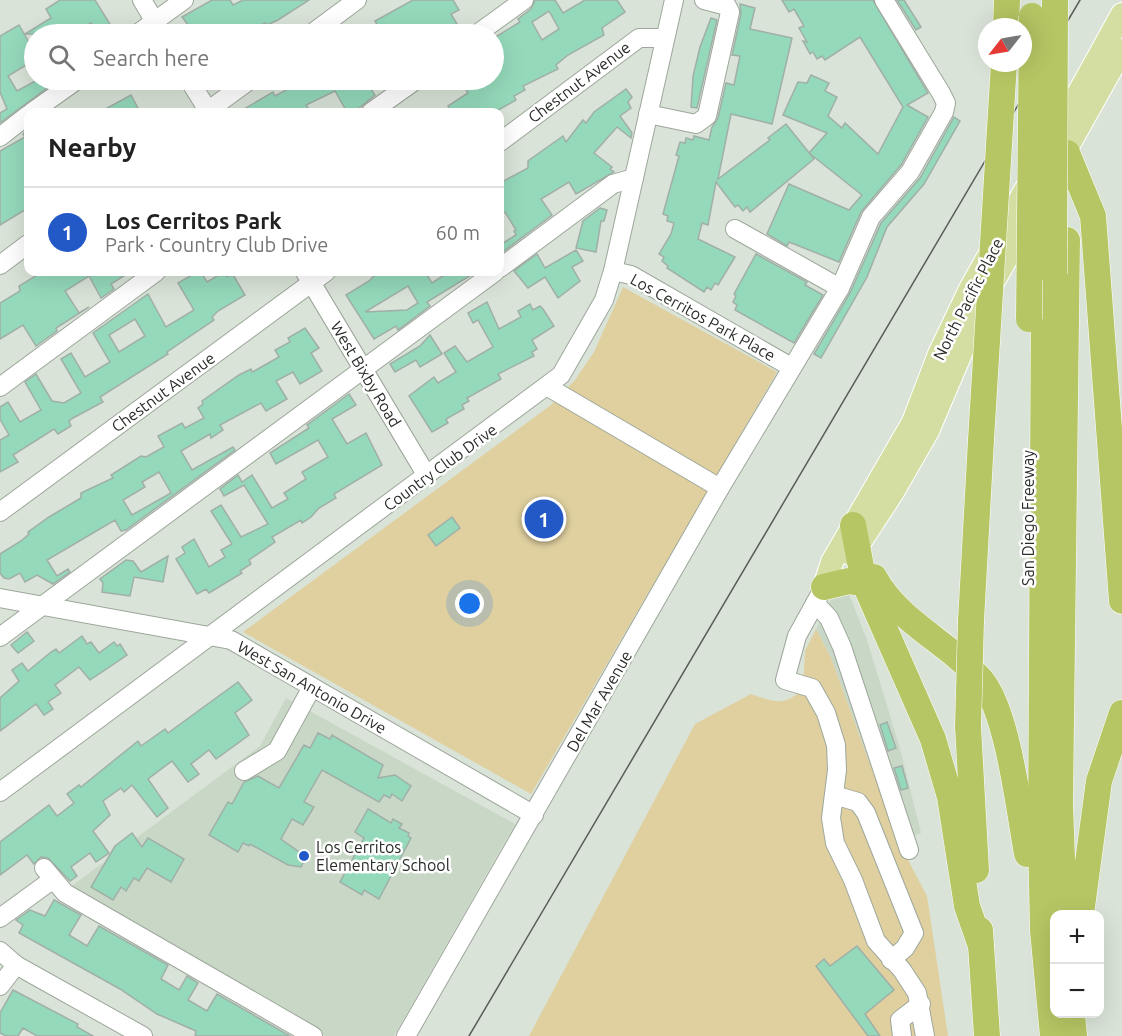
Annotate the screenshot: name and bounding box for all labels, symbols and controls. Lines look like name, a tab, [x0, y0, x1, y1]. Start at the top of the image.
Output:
north arrow	[978, 18, 1032, 72]
search box	[24, 24, 504, 90]
street label: Chestnut Avenue	[524, 38, 634, 126]
icon: search	[45, 41, 78, 74]
text: Search here	[93, 45, 209, 70]
text: Nearby	[48, 133, 136, 162]
text: Los Cerritos Park	[105, 208, 282, 233]
text: 1	[62, 221, 73, 244]
text: 60 m	[436, 221, 480, 244]
text: Park · Country Club Drive	[105, 233, 328, 256]
street label: North Pacific Place	[930, 235, 1006, 363]
street label: Los Cerritos Park Place	[627, 270, 779, 364]
street label: West Bixby Road	[327, 318, 405, 430]
street label: Chestnut Avenue	[108, 349, 218, 435]
street label: Country Club Drive	[380, 420, 500, 514]
street label: San Diego Freeway	[1019, 450, 1037, 586]
pin: 1	[524, 496, 564, 542]
your location	[455, 589, 484, 618]
street label: West San Antonio Drive	[234, 637, 390, 737]
street label: Del Mar Avenue	[563, 647, 635, 755]
place label: Los Cerritos Elementary School	[316, 838, 450, 874]
marker: Los Cerritos Elementary School	[297, 849, 311, 863]
map controls	[1050, 910, 1104, 1018]
button: +	[1050, 910, 1104, 964]
button: −	[1050, 964, 1104, 1018]

